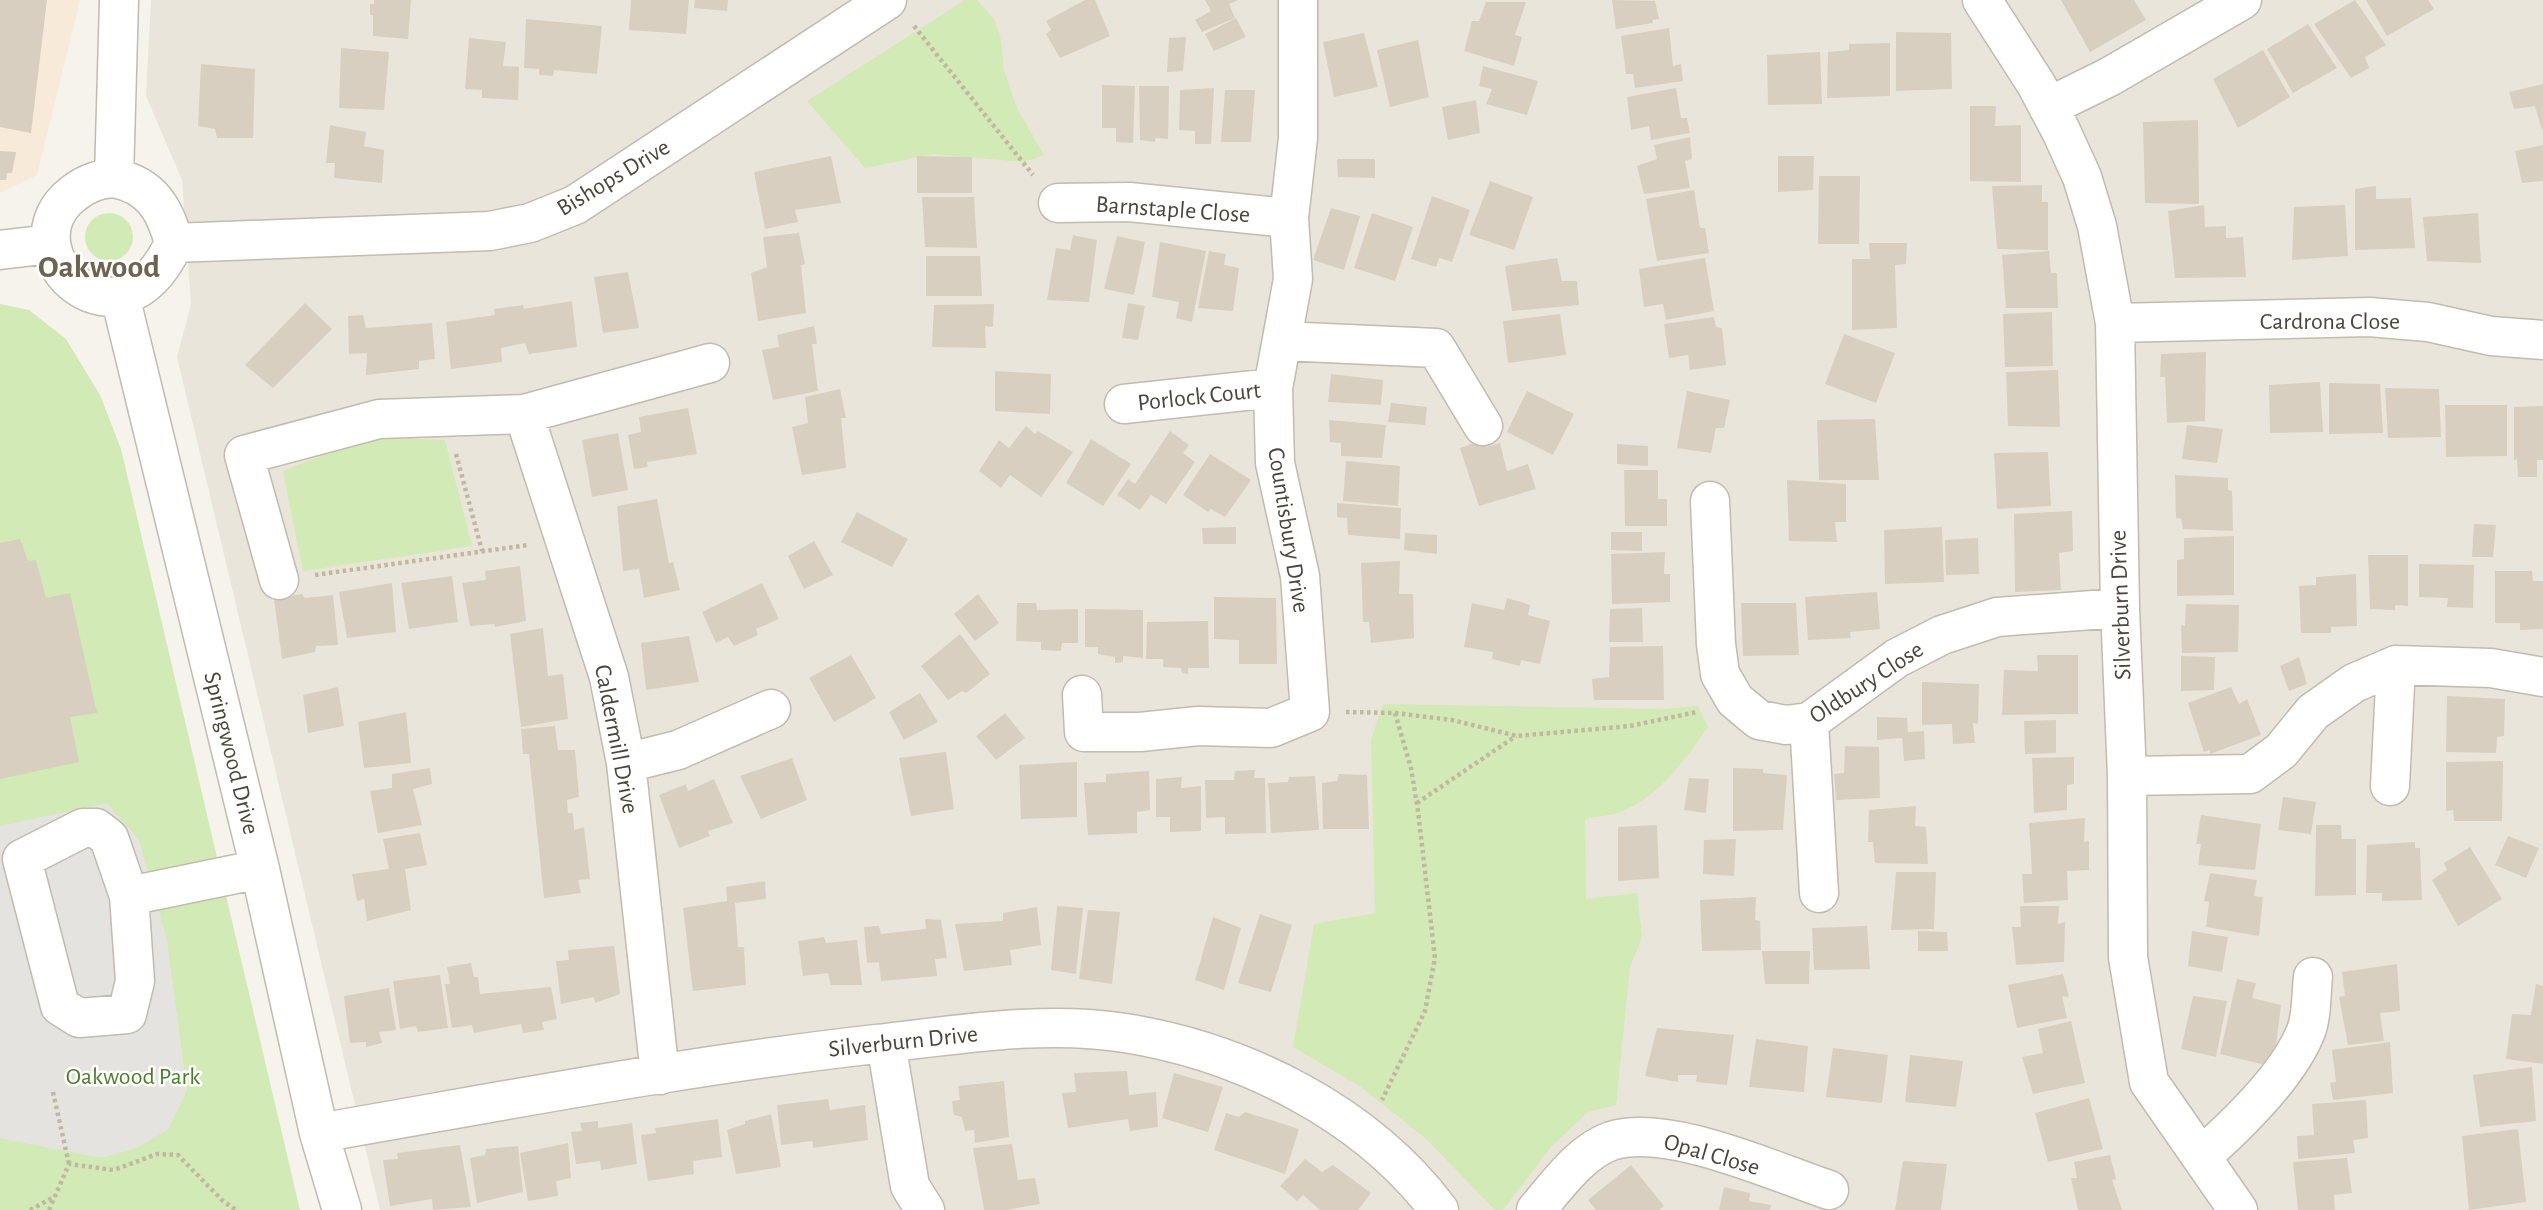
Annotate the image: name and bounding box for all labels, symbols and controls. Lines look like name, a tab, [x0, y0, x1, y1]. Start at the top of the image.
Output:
street label: Bishops Drive	[553, 135, 674, 221]
street label: Barnstaple Close	[1095, 193, 1251, 227]
district label: Oakwood	[38, 251, 160, 283]
street label: Cardrona Close	[2260, 310, 2400, 334]
street label: Porlock Court	[1136, 379, 1262, 415]
street label: Countisbury Drive	[1263, 446, 1313, 615]
street label: Silverburn Drive	[2106, 530, 2136, 680]
street label: Oldbury Close	[1805, 637, 1928, 728]
street label: Caldermill Drive	[590, 663, 642, 816]
street label: Springwood Drive	[199, 669, 263, 837]
street label: Silverburn Drive	[827, 1022, 979, 1062]
park label: Oakwood Park	[66, 1065, 200, 1089]
street label: Opal Close	[1661, 1130, 1762, 1180]

